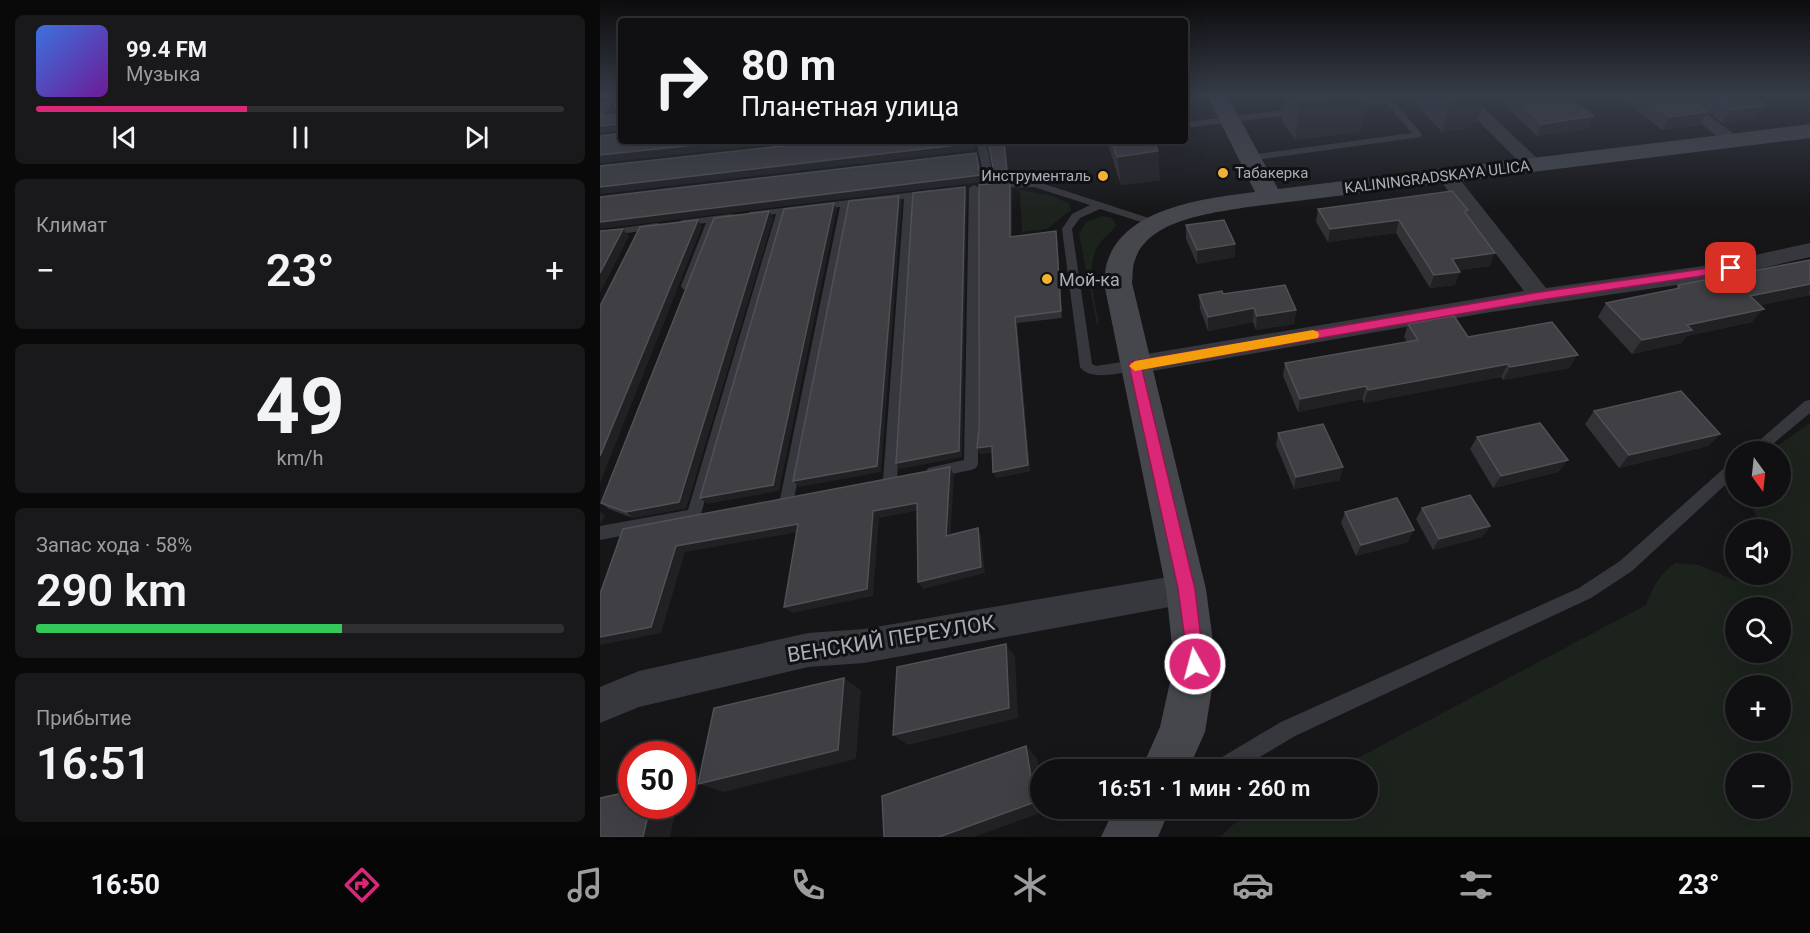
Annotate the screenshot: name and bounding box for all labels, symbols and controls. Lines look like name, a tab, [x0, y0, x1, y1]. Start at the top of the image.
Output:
text: 99.4 FM	[126, 37, 207, 62]
text: 80 m	[741, 41, 836, 90]
icon: right	[642, 42, 720, 120]
text: Музыка	[126, 62, 200, 86]
text: Планетная улица	[741, 91, 959, 123]
icon: previous	[108, 121, 141, 154]
icon: pause	[284, 121, 317, 154]
icon: next	[460, 121, 493, 154]
street label: KALININGRADSKAYA ULICA	[1343, 157, 1531, 197]
place label: Табакерка	[1235, 164, 1308, 182]
marker: Табакерка	[1216, 166, 1230, 180]
place label: Инструменталь	[981, 167, 1091, 185]
marker: Инструменталь	[1096, 169, 1110, 183]
text: Климат	[36, 213, 107, 237]
pin	[1705, 242, 1756, 293]
text: 23°	[266, 244, 334, 297]
text: −	[36, 251, 55, 290]
text: +	[545, 251, 564, 290]
icon: arrive	[1714, 251, 1747, 284]
place label: Мой-ка	[1059, 269, 1120, 290]
marker: Мой-ка	[1040, 272, 1054, 286]
text: 49	[255, 361, 345, 452]
north arrow	[1725, 441, 1791, 507]
map controls	[1725, 441, 1791, 819]
text: km/h	[277, 446, 323, 470]
button: sound	[1725, 519, 1791, 585]
text: Запас хода · 58%	[36, 533, 192, 557]
text: 290 km	[36, 564, 187, 617]
button: search	[1725, 597, 1791, 663]
street label: ВЕНСКИЙ ПЕРЕУЛОК	[785, 611, 997, 667]
position arrow	[1163, 632, 1227, 696]
button: +	[1725, 675, 1791, 741]
text: Прибытие	[36, 706, 131, 730]
text: 16:51	[36, 737, 151, 790]
speed limit sign: 50	[618, 741, 696, 819]
button: −	[1725, 753, 1791, 819]
text: 16:51 · 1 мин · 260 m	[1098, 776, 1310, 801]
icon: directions	[341, 864, 383, 906]
icon: music	[564, 864, 606, 906]
icon: phone	[787, 864, 829, 906]
icon: climate	[1009, 864, 1051, 906]
icon: car	[1232, 864, 1274, 906]
icon: filters	[1455, 864, 1497, 906]
text: 16:50	[90, 869, 160, 901]
text: 23°	[1678, 869, 1720, 901]

